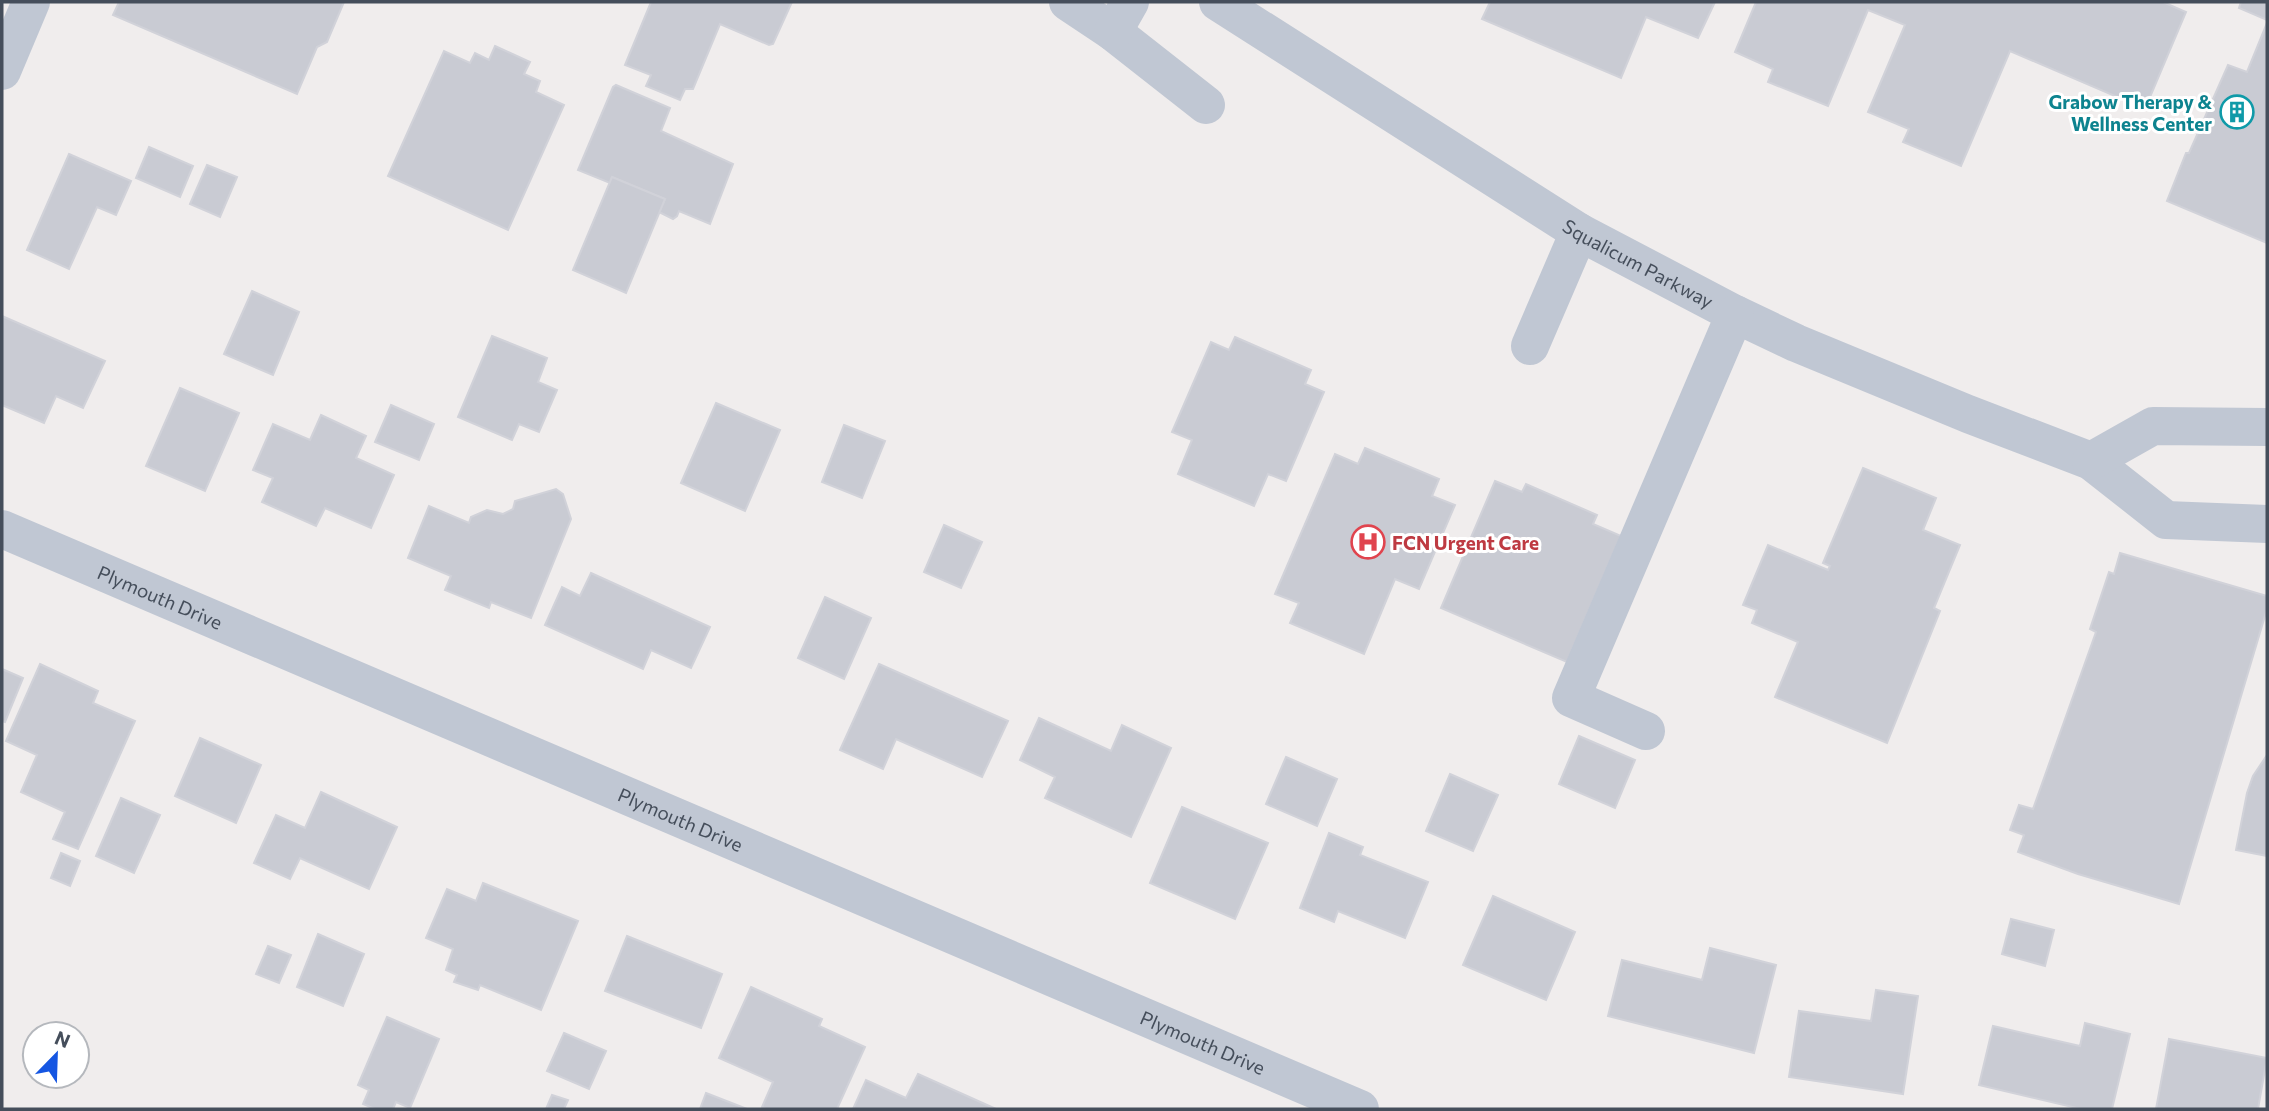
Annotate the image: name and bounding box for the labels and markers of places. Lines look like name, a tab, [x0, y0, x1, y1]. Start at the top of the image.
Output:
place label: Grabow Therapy & Wellness Center	[2048, 90, 2212, 135]
building icon: Grabow Therapy & Wellness Center	[2218, 93, 2256, 131]
hospital icon: FCN Urgent Care	[1349, 523, 1387, 561]
place label: FCN Urgent Care	[1392, 531, 1539, 554]

